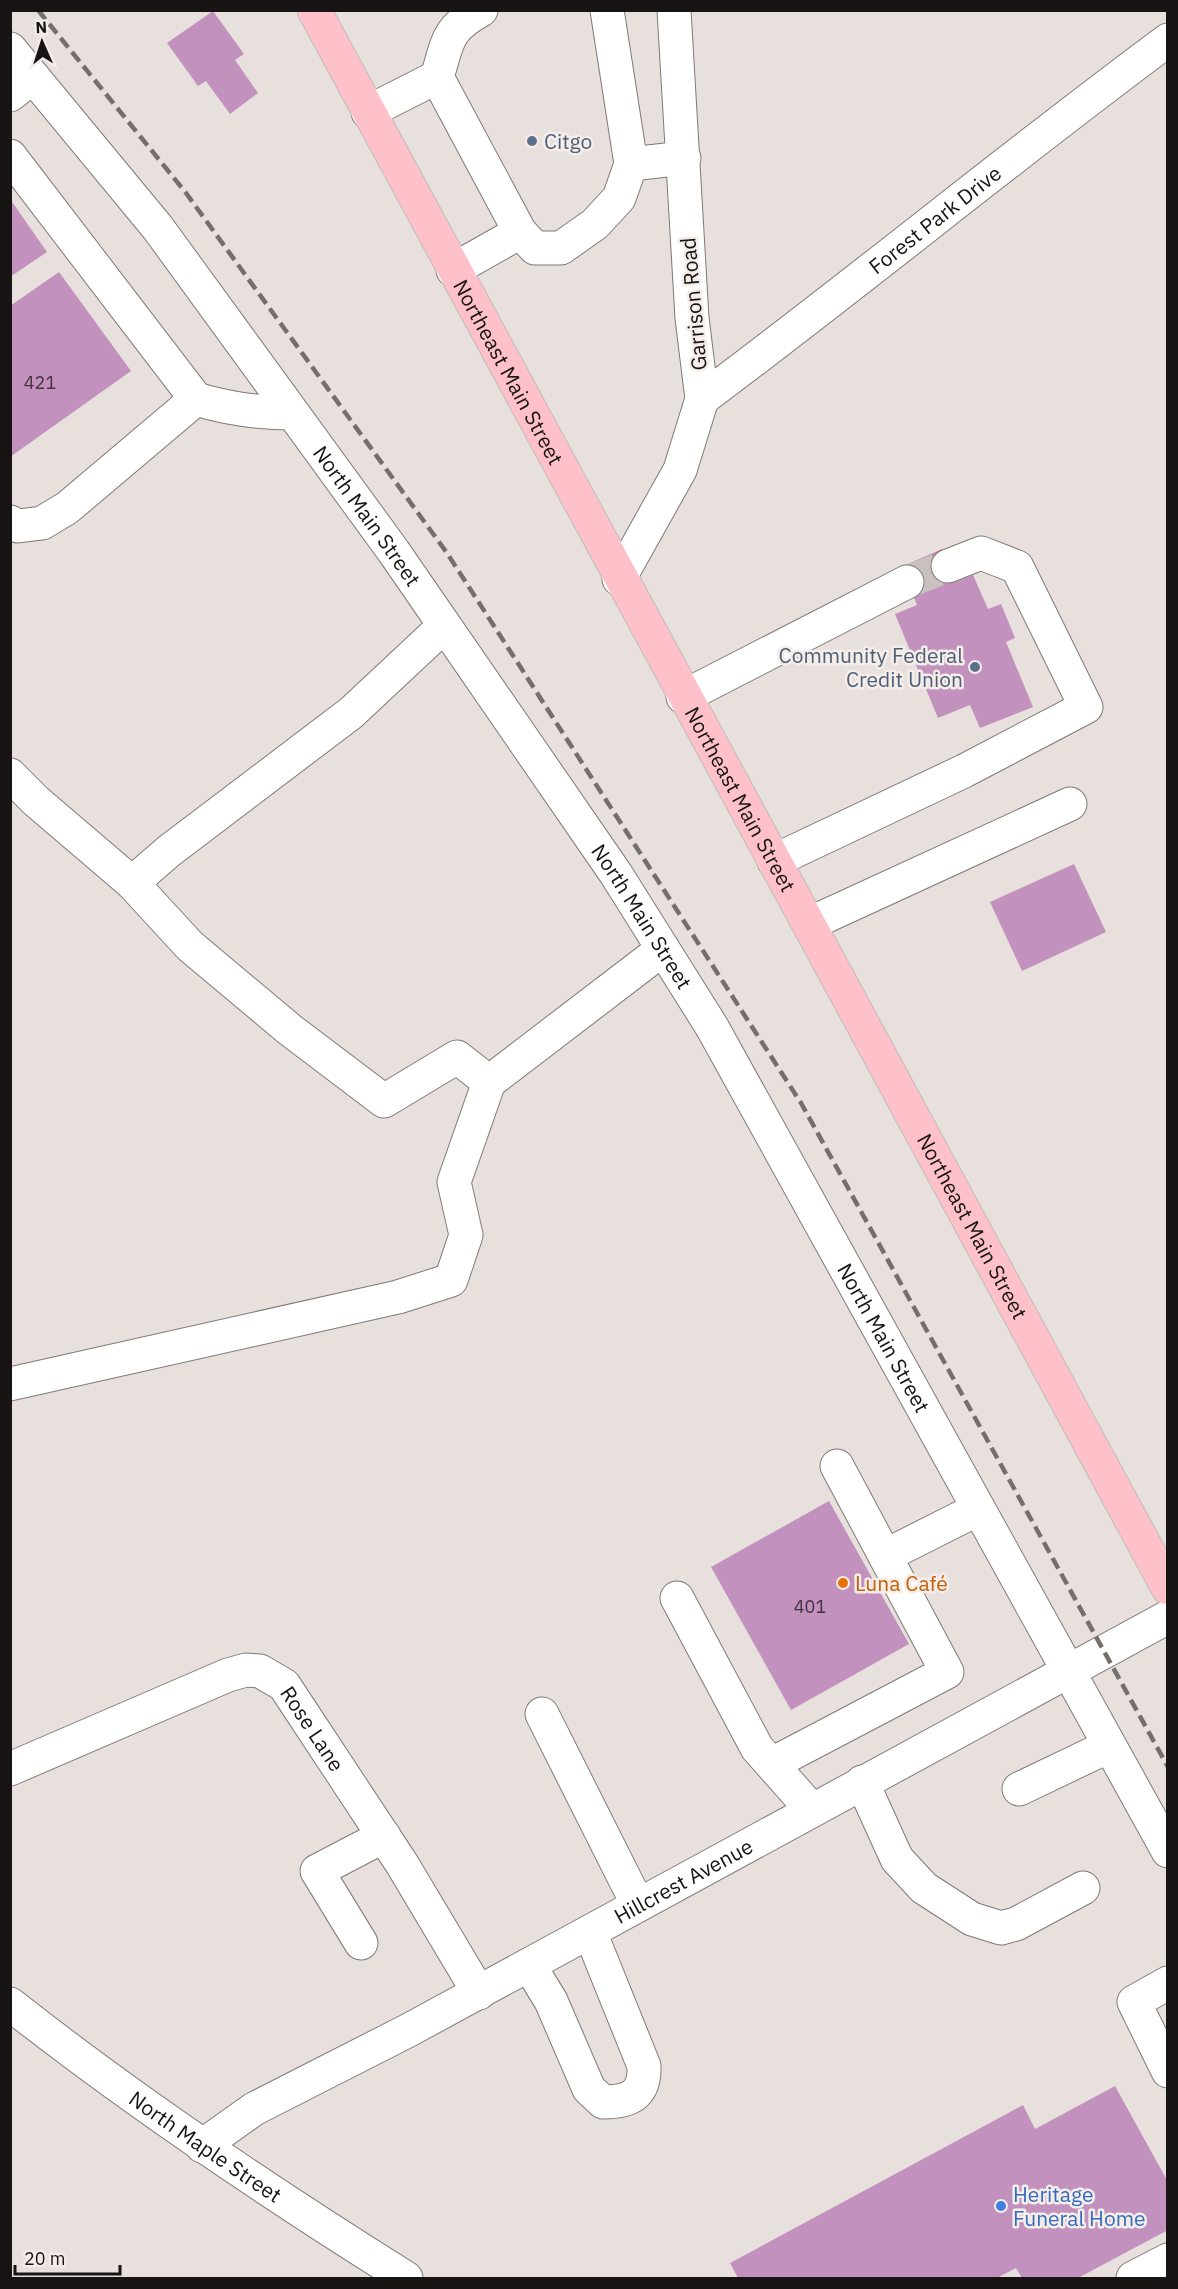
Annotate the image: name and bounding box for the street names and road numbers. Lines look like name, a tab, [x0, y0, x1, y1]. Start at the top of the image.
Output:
street label: Forest Park Drive	[863, 159, 1007, 280]
street label: Garrison Road	[673, 236, 713, 372]
street label: Northeast Main Street	[447, 274, 570, 470]
street label: North Main Street	[307, 440, 427, 591]
street label: Northeast Main Street	[679, 702, 802, 897]
street label: North Main Street	[585, 838, 699, 994]
street label: Northeast Main Street	[911, 1128, 1034, 1324]
street label: North Main Street	[831, 1258, 937, 1417]
street label: Rose Lane	[274, 1680, 351, 1777]
street label: Hillcrest Avenue	[609, 1832, 757, 1930]
street label: North Maple Street	[124, 2084, 287, 2209]

